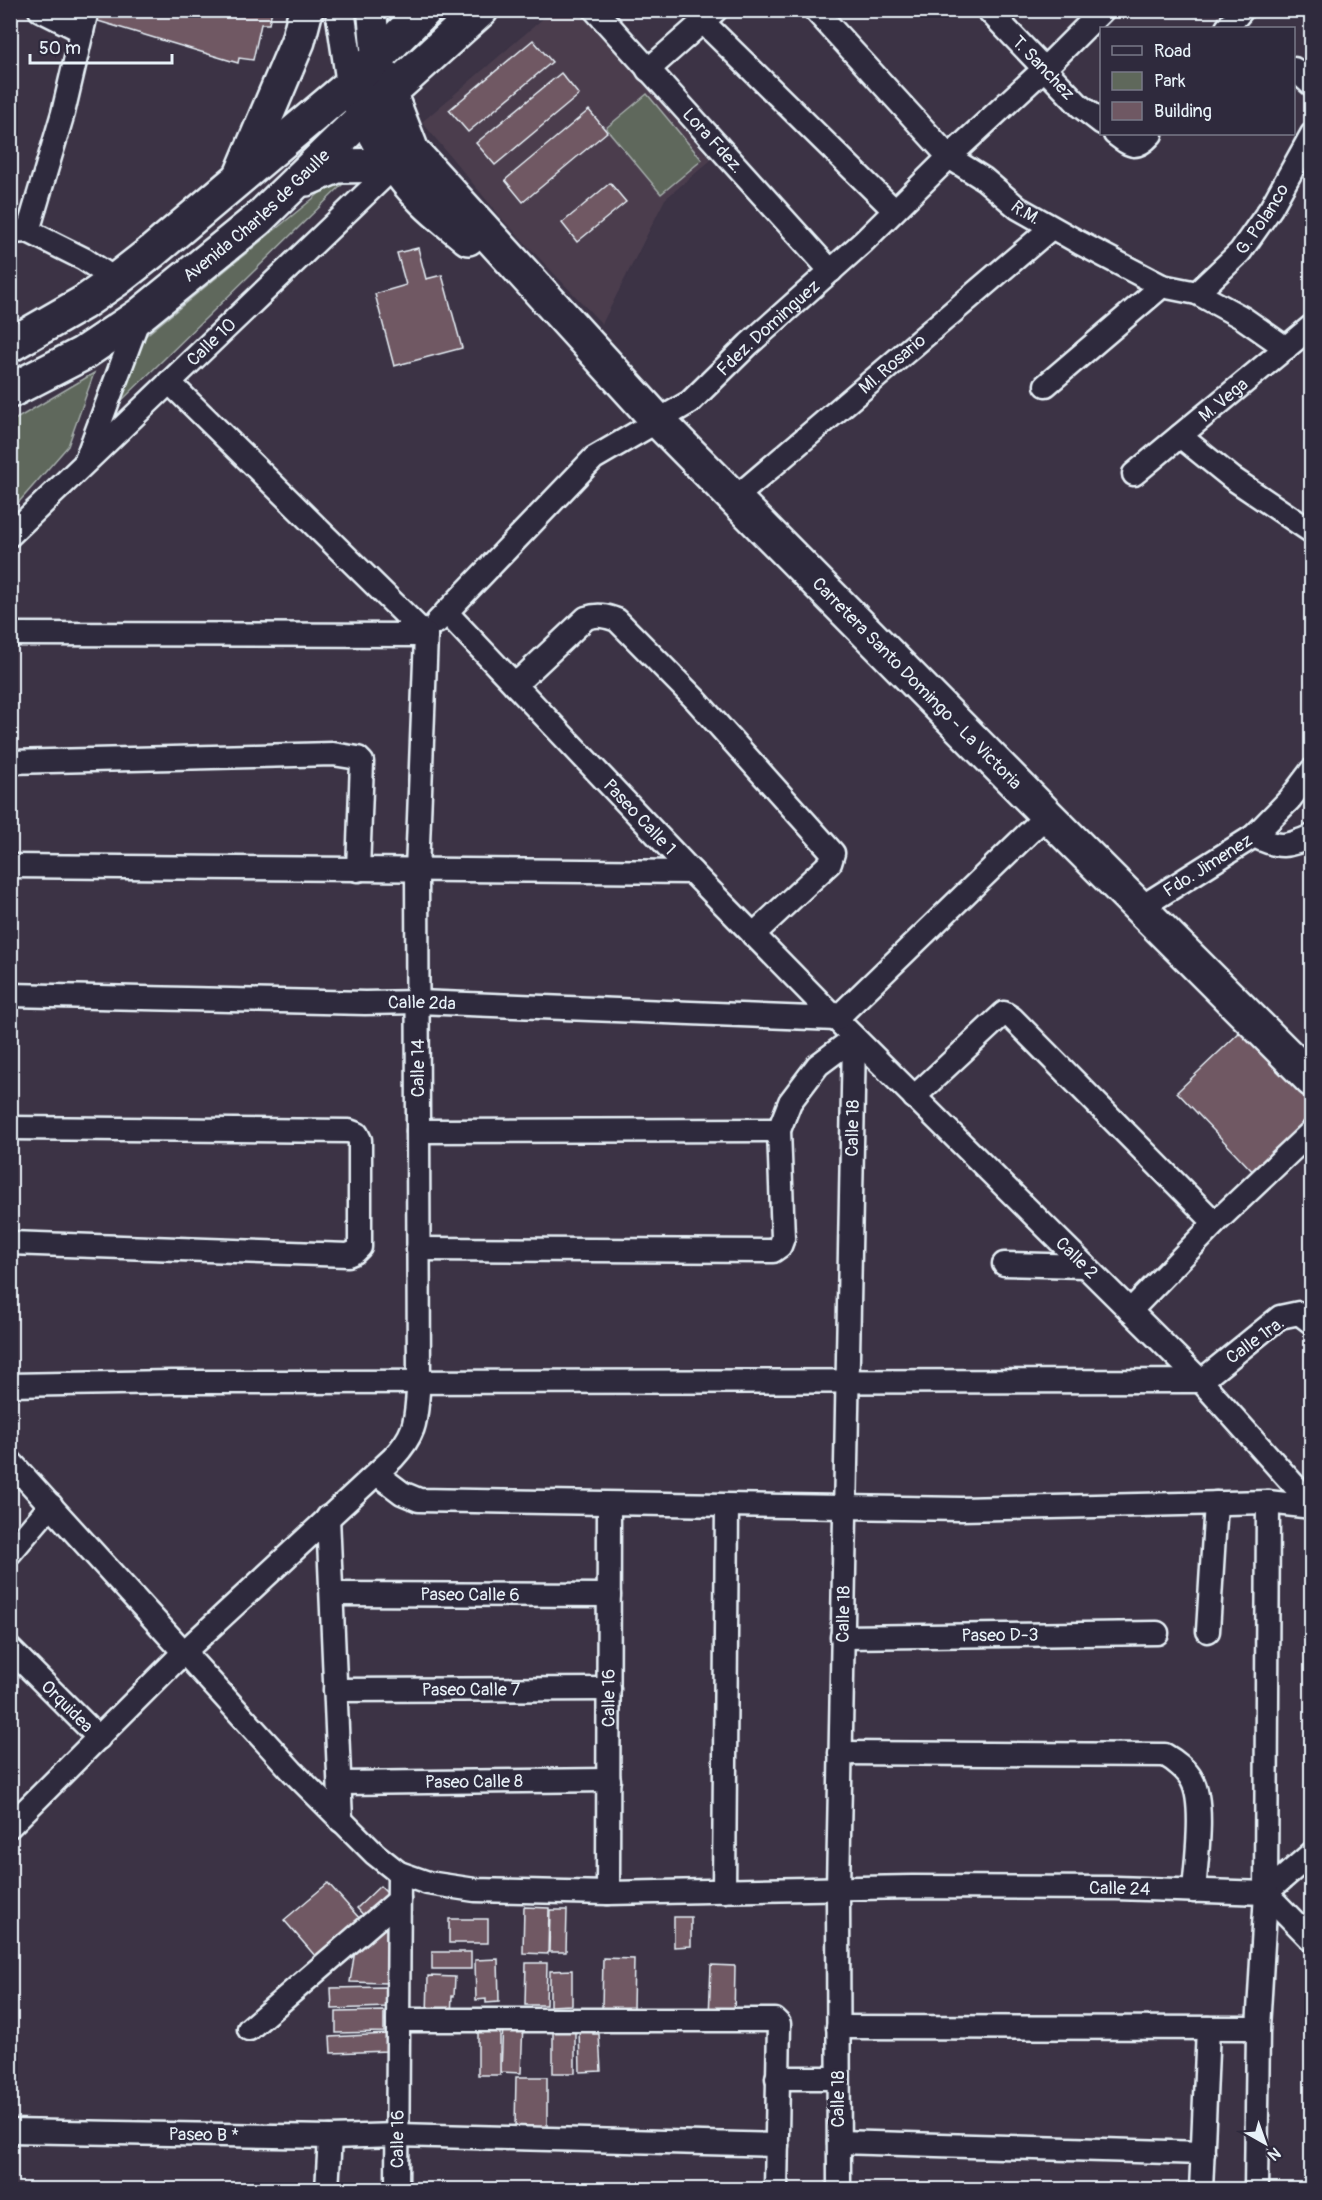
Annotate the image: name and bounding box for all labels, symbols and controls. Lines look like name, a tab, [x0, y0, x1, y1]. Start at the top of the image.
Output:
scale bar	[30, 27, 172, 65]
legend	[1100, 27, 1295, 135]
street label: T. Sanchez	[1007, 31, 1079, 105]
text: 50 m	[39, 37, 81, 60]
text: Road	[1154, 40, 1191, 63]
text: Park	[1154, 70, 1186, 93]
text: Building	[1154, 100, 1212, 123]
street label: Lora Fdez.	[677, 103, 748, 178]
street label: Avenida Charles de Gaulle	[178, 144, 335, 288]
street label: G. Polanco	[1231, 180, 1294, 259]
street label: R.M.	[1006, 196, 1044, 230]
street label: Fdez. Dominguez	[712, 275, 825, 381]
street label: Calle 10	[182, 313, 241, 371]
street label: Ml. Rosario	[854, 329, 931, 399]
street label: M. Vega	[1194, 373, 1253, 427]
street label: Carretera Santo Domingo - La Victoria	[807, 573, 1027, 795]
street label: Paseo Calle 1	[598, 774, 681, 860]
street label: Fdo. Jimenez	[1159, 829, 1257, 902]
street label: Calle 2da	[388, 991, 456, 1016]
street label: Calle 14	[407, 1038, 430, 1097]
street label: Calle 18	[841, 1099, 865, 1157]
street label: Calle 2	[1050, 1232, 1103, 1284]
street label: Calle 1ra.	[1222, 1312, 1289, 1369]
street label: Paseo Calle 6	[420, 1583, 520, 1607]
street label: Calle 18	[832, 1585, 856, 1643]
street label: Paseo D-3	[961, 1624, 1039, 1647]
street label: Calle 16	[597, 1669, 621, 1727]
street label: Orquidea	[36, 1676, 98, 1738]
street label: Paseo Calle 7	[422, 1678, 521, 1702]
street label: Paseo Calle 8	[425, 1770, 523, 1794]
street label: Calle 24	[1089, 1877, 1151, 1901]
street label: Calle 18	[827, 2071, 850, 2127]
street label: Calle 16	[386, 2110, 410, 2168]
north arrow	[1235, 2113, 1295, 2173]
street label: Paseo B *	[168, 2123, 239, 2147]
text: N	[1263, 2143, 1285, 2165]

